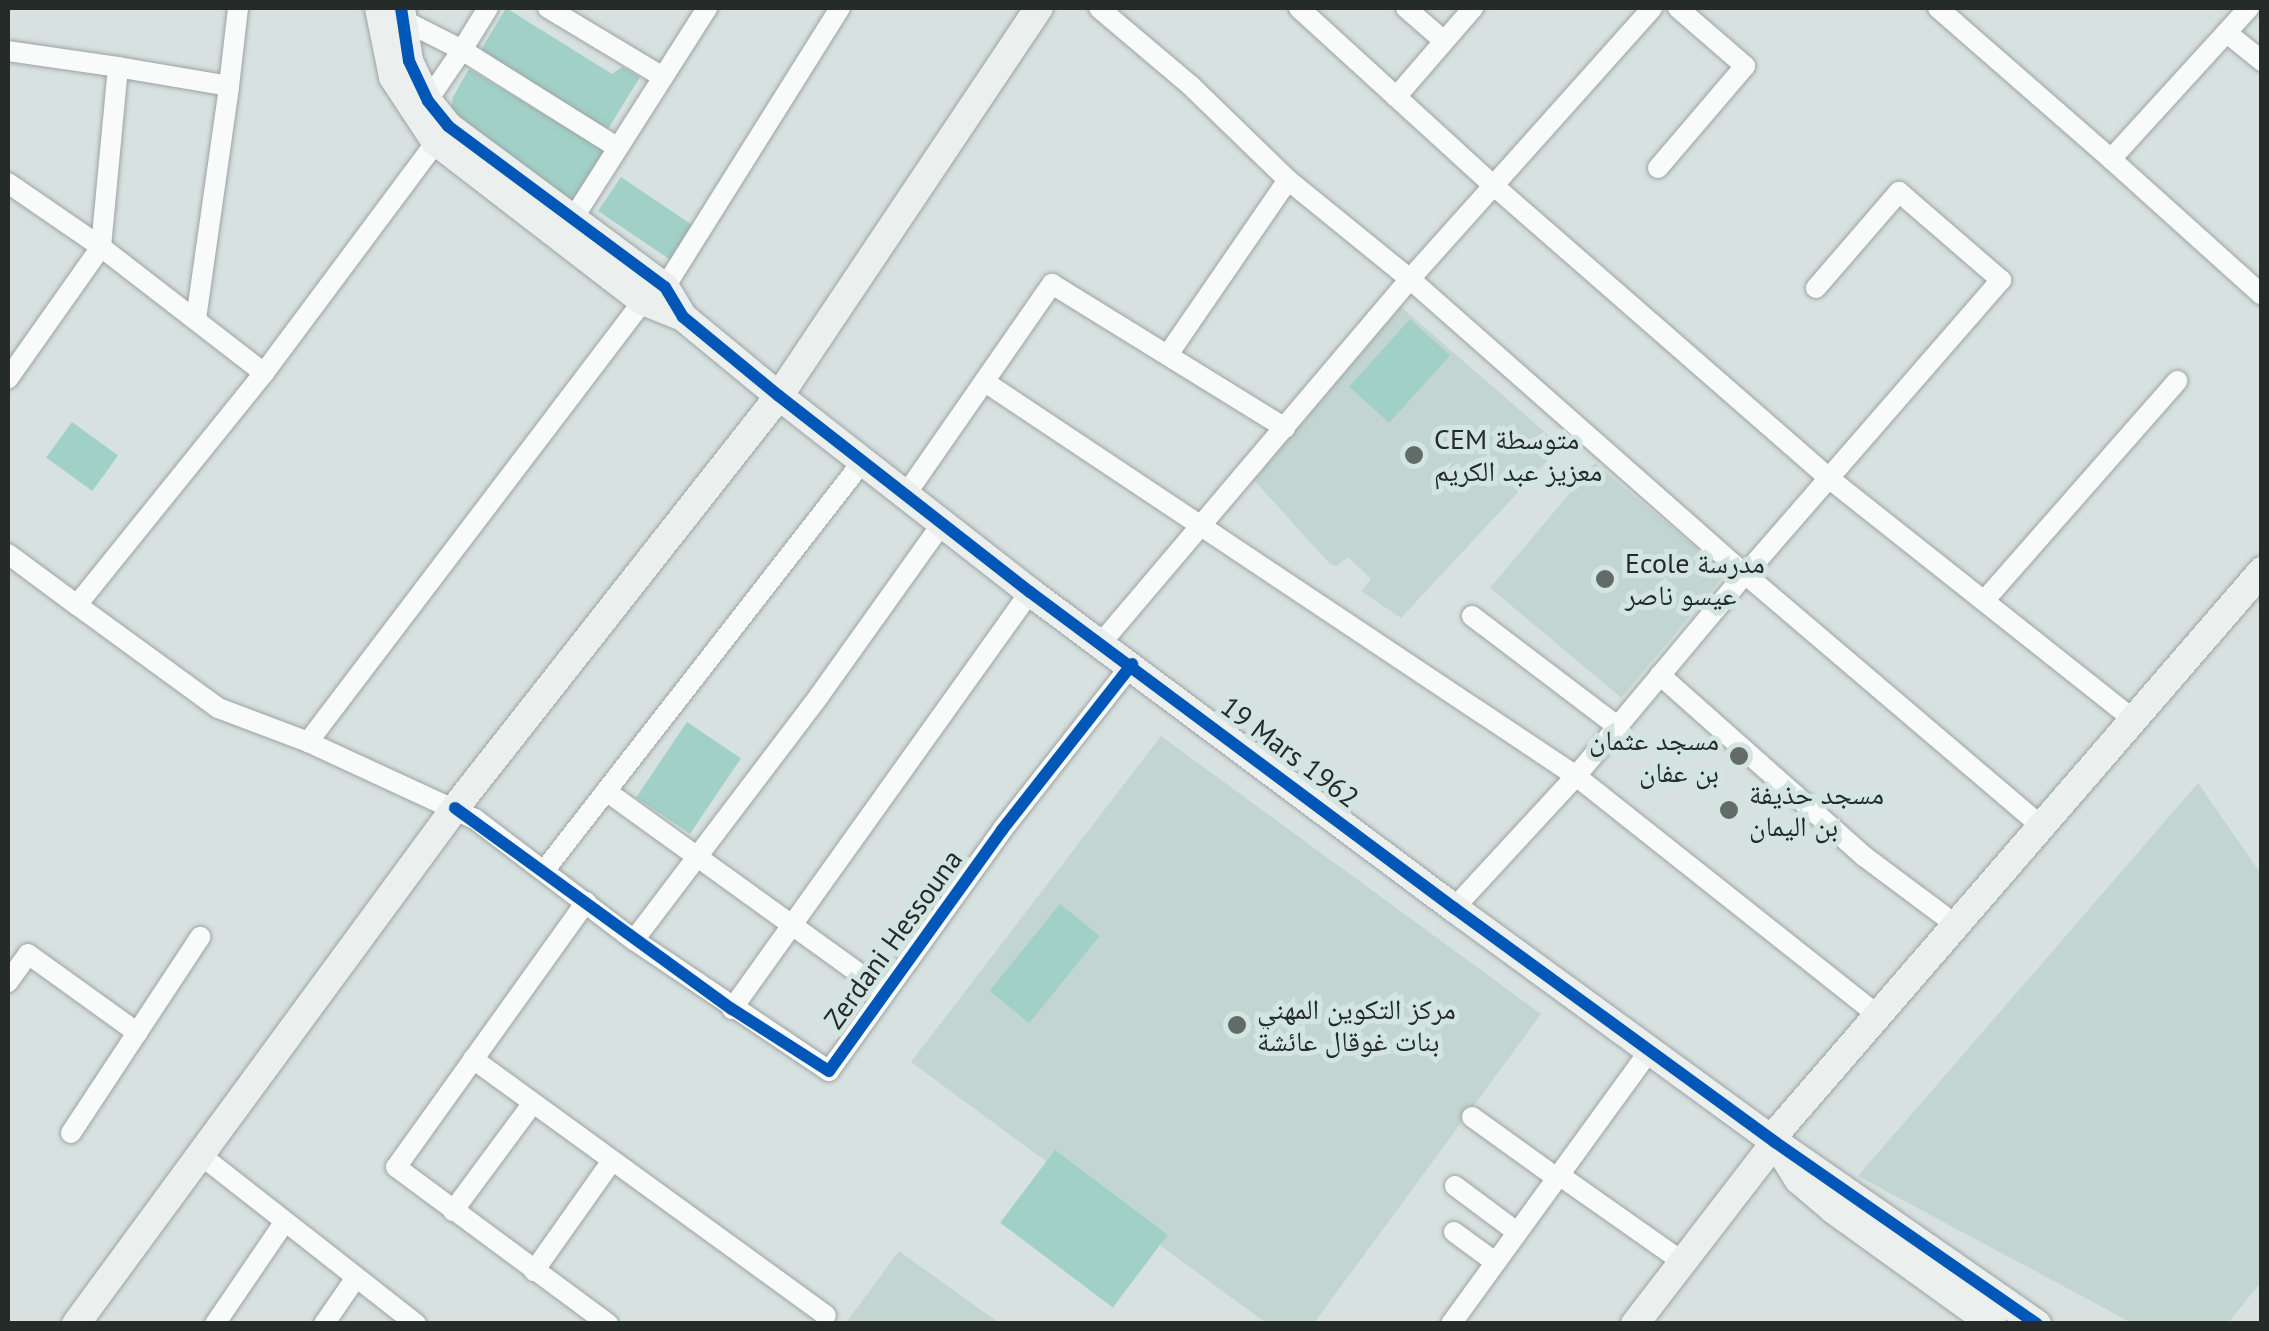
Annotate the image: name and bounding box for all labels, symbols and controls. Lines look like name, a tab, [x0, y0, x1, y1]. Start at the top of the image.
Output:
place label: CEM متوسطة معزيز عبد الكريم	[1434, 422, 1602, 488]
marker: CEM متوسطة معزيز عبد الكريم	[1403, 444, 1425, 466]
place label: Ecole مدرسة عيسو ناصر	[1625, 546, 1765, 612]
marker: Ecole مدرسة عيسو ناصر	[1594, 568, 1616, 590]
street label: 19 Mars 1962	[1214, 689, 1366, 815]
place label: مسجد عثمان بن عفان	[1589, 723, 1719, 789]
marker: مسجد عثمان بن عفان	[1728, 745, 1750, 767]
place label: مسجد حذيفة بن اليمان	[1749, 777, 1884, 843]
marker: مسجد حذيفة بن اليمان	[1718, 799, 1740, 821]
street label: Zerdani Hessouna	[817, 843, 969, 1035]
place label: مركز التكوين المهني بنات غوقال عائشة	[1257, 992, 1456, 1058]
marker: مركز التكوين المهني بنات غوقال عائشة	[1226, 1014, 1248, 1036]

